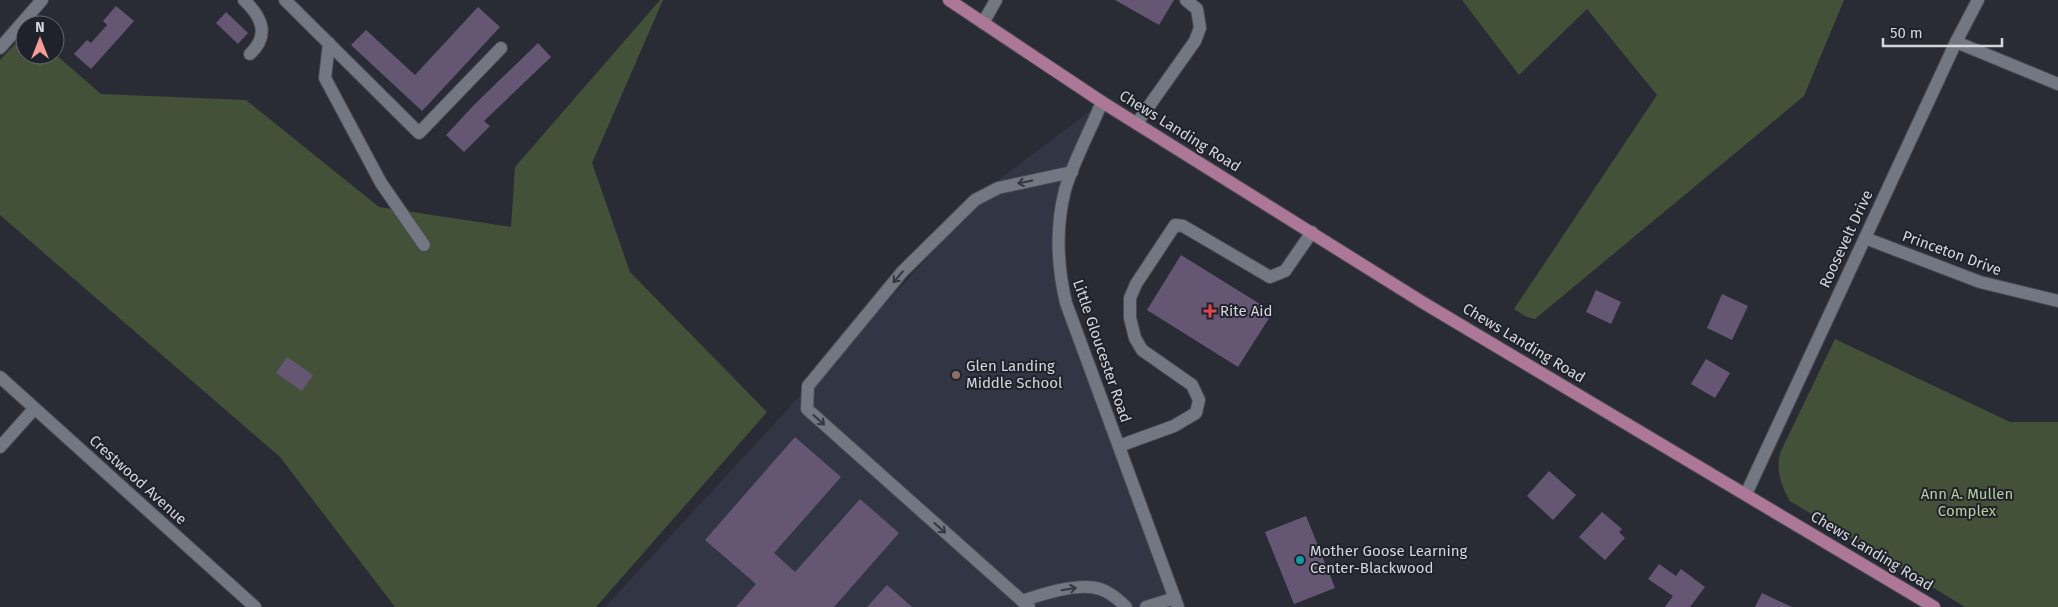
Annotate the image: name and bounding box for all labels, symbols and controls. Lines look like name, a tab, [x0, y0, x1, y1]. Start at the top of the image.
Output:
north arrow	[15, 15, 65, 65]
scale bar	[1883, 15, 2002, 47]
text: N	[35, 19, 45, 36]
text: 50 m	[1890, 24, 1923, 42]
street label: Chews Landing Road	[1116, 86, 1244, 176]
one-way arrow	[1017, 178, 1033, 188]
street label: Roosevelt Drive	[1815, 187, 1877, 291]
street label: Princeton Drive	[1900, 227, 2004, 279]
one-way arrow	[892, 271, 904, 284]
street label: Little Gloucester Road	[1069, 277, 1135, 425]
street label: Chews Landing Road	[1460, 299, 1588, 387]
place label: Rite Aid	[1220, 302, 1272, 320]
marker: Rite Aid	[1204, 305, 1216, 317]
place label: Glen Landing Middle School	[966, 357, 1063, 392]
marker: Glen Landing Middle School	[950, 369, 962, 381]
one-way arrow	[812, 414, 825, 425]
street label: Crestwood Avenue	[85, 431, 191, 529]
park label: Ann A. Mullen Complex	[1921, 485, 2013, 520]
street label: Chews Landing Road	[1808, 507, 1936, 595]
one-way arrow	[933, 522, 946, 533]
place label: Mother Goose Learning Center-Blackwood	[1310, 542, 1468, 577]
marker: Mother Goose Learning Center-Blackwood	[1294, 554, 1306, 566]
one-way arrow	[1061, 584, 1077, 594]

